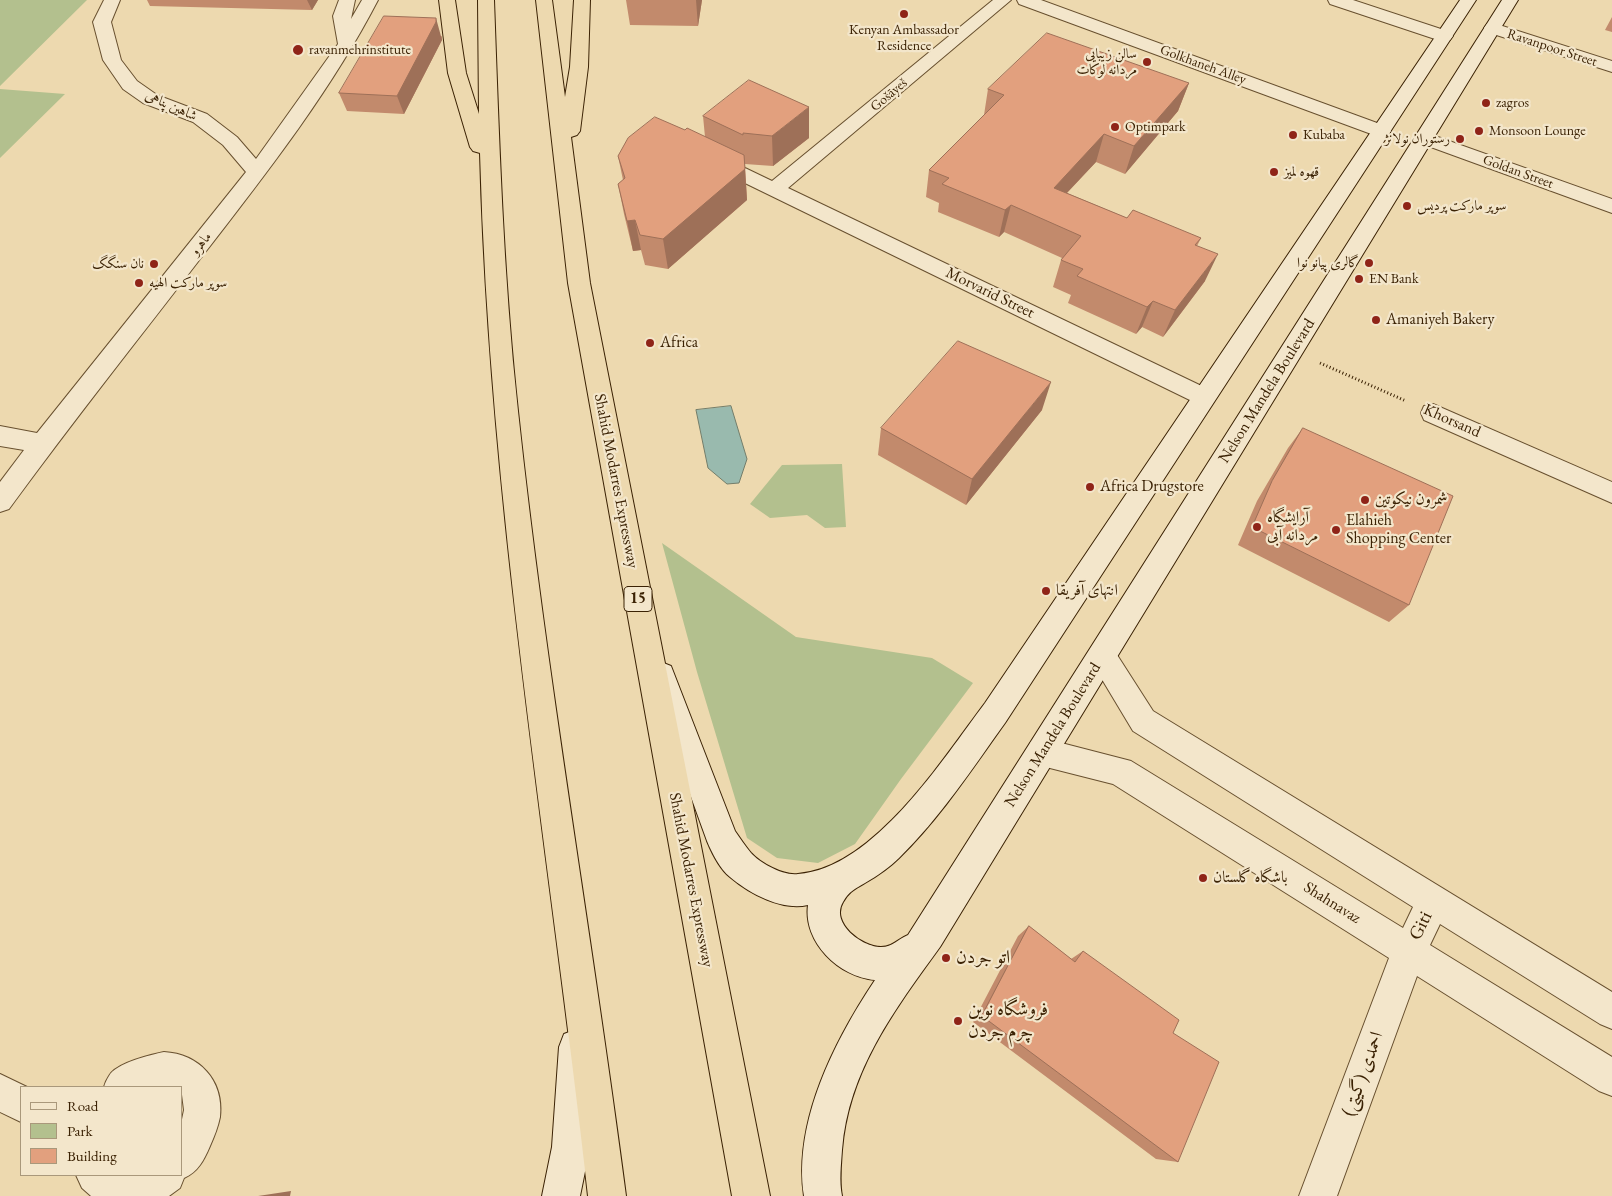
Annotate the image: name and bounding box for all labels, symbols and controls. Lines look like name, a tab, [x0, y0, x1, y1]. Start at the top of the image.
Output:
marker: Kenyan Ambassador Residence	[898, 8, 910, 20]
place label: Kenyan Ambassador Residence	[849, 22, 959, 54]
street label: Ravanpoor Street	[1505, 26, 1599, 70]
place label: ravanmehrinstitute	[309, 42, 411, 58]
street label: Golkhaneh Alley	[1158, 42, 1248, 88]
marker: ravanmehrinstitute	[291, 43, 305, 57]
place label: سالن زیبایی مردانه لوکات	[1076, 46, 1137, 78]
marker: سالن زیبایی مردانه لوکات	[1141, 56, 1153, 68]
street label: Gošāyeš	[867, 75, 911, 115]
street label: شاهین پناهی	[142, 87, 200, 125]
place label: zagros	[1496, 95, 1529, 111]
marker: zagros	[1480, 97, 1492, 109]
place label: Optimpark	[1125, 119, 1185, 135]
marker: Optimpark	[1109, 121, 1121, 133]
place label: Monsoon Lounge	[1489, 123, 1586, 139]
marker: Monsoon Lounge	[1473, 125, 1485, 137]
place label: Kubaba	[1303, 127, 1345, 143]
marker: Kubaba	[1287, 129, 1299, 141]
place label: رستوران نولانژ	[1385, 131, 1450, 147]
marker: رستوران نولانژ	[1454, 133, 1466, 145]
street label: Goldan Street	[1480, 151, 1556, 193]
place label: قهوه لمیز	[1284, 164, 1319, 180]
marker: قهوه لمیز	[1268, 166, 1280, 178]
place label: سوپر مارکت پردیس	[1417, 198, 1506, 214]
marker: سوپر مارکت پردیس	[1401, 200, 1413, 212]
street label: ماهرو	[187, 229, 215, 259]
place label: گالری پیانو نوا	[1297, 255, 1359, 271]
place label: نان سنگگ	[92, 256, 144, 272]
marker: گالری پیانو نوا	[1363, 257, 1375, 269]
marker: نان سنگگ	[148, 258, 160, 270]
street label: Morvarid Street	[943, 263, 1037, 323]
place label: EN Bank	[1369, 271, 1419, 287]
marker: EN Bank	[1353, 273, 1365, 285]
place label: سوپر ماركت الهيه	[149, 275, 227, 291]
marker: سوپر ماركت الهيه	[133, 277, 145, 289]
place label: Amaniyeh Bakery	[1386, 310, 1494, 330]
marker: Amaniyeh Bakery	[1370, 314, 1382, 326]
street label: Nelson Mandela Boulevard	[1215, 315, 1319, 467]
place label: Africa	[660, 333, 698, 353]
marker: Africa	[644, 337, 656, 349]
street label: Shahid Modarres Expressway	[590, 392, 642, 570]
street label: Khorsand	[1420, 400, 1484, 442]
place label: Africa Drugstore	[1100, 477, 1204, 497]
marker: Africa Drugstore	[1084, 481, 1096, 493]
place label: شمرون نیکوتین	[1375, 490, 1448, 510]
marker: شمرون نیکوتین	[1359, 494, 1371, 506]
place label: آرایشگاه مردانه آبی	[1267, 508, 1318, 546]
place label: Elahieh Shopping Center	[1346, 511, 1451, 549]
marker: آرایشگاه مردانه آبی	[1251, 521, 1263, 533]
marker: Elahieh Shopping Center	[1330, 524, 1342, 536]
place label: انتهای آفریقا	[1056, 581, 1118, 601]
marker: انتهای آفریقا	[1040, 585, 1052, 597]
road number: 15	[624, 586, 652, 612]
street label: Nelson Mandela Boulevard	[1001, 659, 1105, 811]
street label: Shahid Modarres Expressway	[665, 791, 717, 969]
place label: باشگاه گلستان	[1213, 868, 1288, 888]
marker: باشگاه گلستان	[1197, 872, 1209, 884]
street label: Shahnavaz	[1300, 878, 1364, 928]
street label: Giti	[1404, 908, 1438, 944]
place label: اتو جردن	[956, 947, 1010, 969]
marker: اتو جردن	[940, 952, 952, 964]
place label: فروشگاه نوین چرم جردن	[968, 999, 1048, 1043]
marker: فروشگاه نوین چرم جردن	[952, 1015, 964, 1027]
street label: احمدی (گیتی)	[1337, 1029, 1389, 1119]
legend	[20, 1086, 182, 1176]
text: Road	[67, 1096, 98, 1115]
text: Park	[67, 1121, 93, 1140]
text: Building	[67, 1146, 117, 1165]

